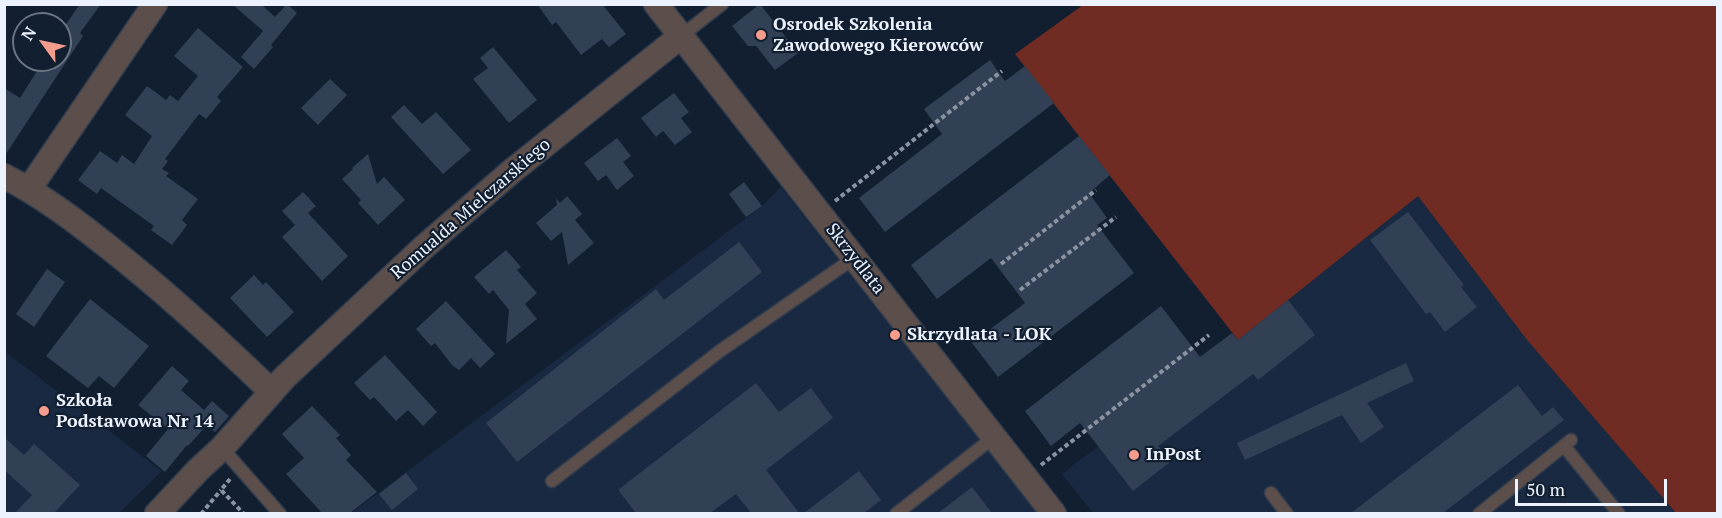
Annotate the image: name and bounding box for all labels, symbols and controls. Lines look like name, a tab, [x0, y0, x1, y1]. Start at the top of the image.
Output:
north arrow	[12, 12, 72, 72]
place label: Osrodek Szkolenia Zawodowego Kierowców	[773, 14, 983, 57]
text: N	[16, 22, 41, 44]
marker: Osrodek Szkolenia Zawodowego Kierowców	[754, 28, 768, 42]
street label: Romualda Mielczarskiego	[387, 134, 555, 284]
street label: Skrzydlata	[821, 219, 889, 299]
place label: Skrzydlata - LOK	[907, 324, 1051, 346]
marker: Skrzydlata - LOK	[888, 328, 902, 342]
place label: Szkoła Podstawowa Nr 14	[56, 390, 214, 432]
marker: Szkoła Podstawowa Nr 14	[37, 404, 51, 418]
place label: InPost	[1146, 444, 1201, 466]
marker: InPost	[1127, 448, 1141, 462]
scale bar	[1518, 467, 1670, 505]
text: 50 m	[1526, 477, 1565, 501]

